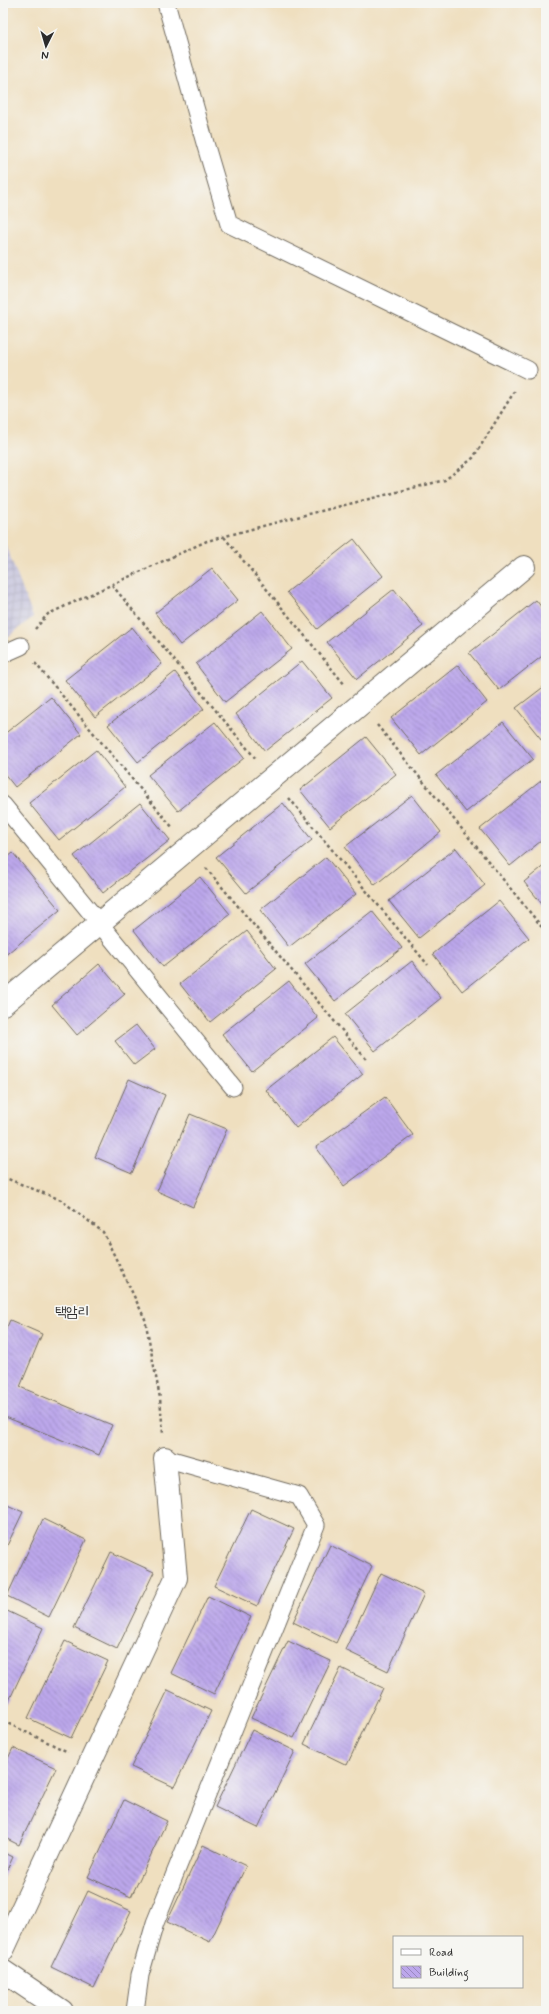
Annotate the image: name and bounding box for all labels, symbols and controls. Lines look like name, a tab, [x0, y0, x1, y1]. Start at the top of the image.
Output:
north arrow	[26, 26, 66, 66]
text: N	[41, 48, 49, 62]
district label: 택암리	[55, 1303, 89, 1321]
legend	[393, 1936, 523, 1988]
text: Road	[429, 1945, 453, 1961]
text: Building	[429, 1965, 469, 1982]

